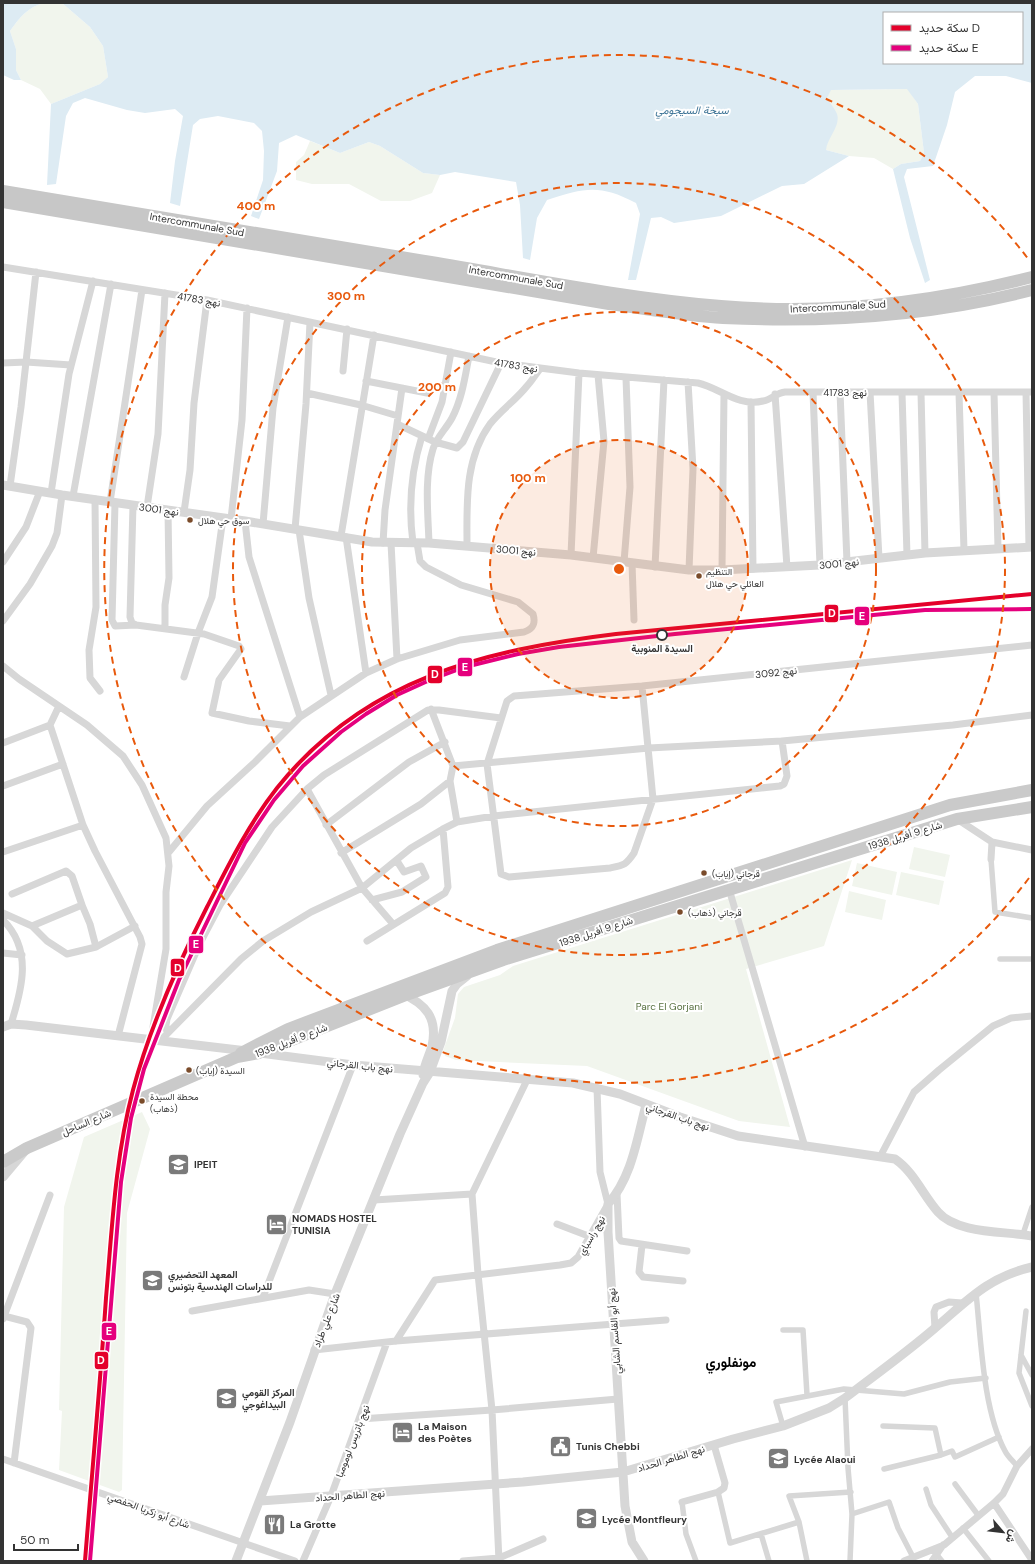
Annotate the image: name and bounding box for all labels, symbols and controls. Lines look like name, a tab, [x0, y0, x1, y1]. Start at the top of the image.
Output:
legend	[883, 12, 1023, 64]
text: سكة حديد D	[919, 20, 980, 36]
text: سكة حديد E	[919, 40, 979, 56]
water label: سبخة السيجومي	[655, 103, 729, 119]
text: 400 m	[237, 198, 275, 214]
street label: Intercommunale Sud	[149, 210, 245, 239]
street label: Intercommunale Sud	[468, 263, 564, 292]
text: 300 m	[327, 288, 365, 304]
street label: نهج 41783	[176, 289, 222, 310]
street label: Intercommunale Sud	[790, 298, 886, 315]
street label: نهج 41783	[493, 356, 539, 375]
text: 200 m	[418, 379, 456, 395]
street label: نهج 41783	[823, 386, 867, 399]
text: 100 m	[510, 470, 546, 486]
street label: نهج 3001	[138, 500, 180, 519]
marker: سوق حي هلال	[185, 515, 195, 525]
place label: سوق حي هلال	[198, 515, 249, 528]
street label: نهج 3001	[495, 542, 537, 559]
street label: نهج 3001	[818, 555, 860, 572]
centre of rings	[612, 562, 626, 576]
place label: التنظيم العائلي حي هلال	[706, 566, 764, 591]
marker: التنظيم العائلي حي هلال	[694, 571, 704, 581]
line badge: D	[824, 604, 839, 623]
text: D	[828, 606, 836, 620]
line badge: E	[854, 606, 870, 626]
text: E	[859, 609, 865, 623]
marker: السيدة المنوبية	[656, 629, 668, 641]
place label: السيدة المنوبية	[631, 642, 693, 655]
line badge: E	[457, 657, 473, 677]
text: E	[462, 660, 468, 674]
street label: نهج 3092	[754, 664, 798, 681]
line badge: D	[427, 665, 443, 684]
text: D	[431, 667, 439, 681]
street label: شارع 9 أفريل 1938	[867, 818, 944, 853]
marker: قرجاني (إياب)	[699, 868, 709, 878]
place label: قرجاني (إياب)	[712, 868, 760, 881]
marker: قرجاني (ذهاب)	[675, 907, 685, 917]
place label: قرجاني (ذهاب)	[688, 907, 742, 920]
street label: شارع 9 أفريل 1938	[558, 913, 635, 949]
line badge: E	[188, 935, 204, 954]
text: E	[193, 937, 199, 951]
line badge: D	[170, 958, 185, 977]
text: D	[174, 961, 182, 975]
park label: Parc El Gorjani	[636, 1000, 702, 1013]
street label: شارع 9 أفريل 1938	[253, 1021, 329, 1060]
street label: نهج باب القرجاني	[326, 1056, 394, 1077]
marker: السيدة (إياب)	[184, 1065, 194, 1075]
place label: السيدة (إياب)	[196, 1065, 245, 1077]
place label: محطة السيدة (ذهاب)	[150, 1091, 199, 1115]
marker: محطة السيدة (ذهاب)	[137, 1096, 147, 1106]
street label: نهج باب القرجاني	[644, 1100, 711, 1135]
street label: شارع الساحل	[60, 1106, 113, 1139]
school or university icon: IPEIT	[166, 1151, 192, 1177]
place label: IPEIT	[194, 1158, 217, 1171]
hotel icon: NOMADS HOSTEL TUNISIA	[264, 1211, 290, 1237]
place label: NOMADS HOSTEL TUNISIA	[292, 1212, 377, 1237]
street label: نهج راسباي	[575, 1213, 610, 1258]
school or university icon: المعهد التحضيري للدراسات الهندسية بتونس	[140, 1267, 166, 1293]
place label: المعهد التحضيري للدراسات الهندسية بتونس	[168, 1268, 272, 1293]
street label: نهج أبو القاسم الشابي	[605, 1287, 626, 1374]
street label: شارع علي طراد	[310, 1291, 345, 1350]
line badge: E	[101, 1322, 117, 1341]
text: E	[106, 1324, 112, 1338]
line badge: D	[94, 1351, 109, 1370]
text: D	[97, 1353, 105, 1367]
district label: مونفلوري	[706, 1353, 757, 1374]
school or university icon: المركز القومي البيداغوجي	[214, 1385, 240, 1411]
place label: المركز القومي البيداغوجي	[242, 1386, 295, 1413]
street label: نهج باتريس لومومبا	[333, 1403, 372, 1479]
hotel icon: La Maison des Poètes	[390, 1419, 416, 1445]
place label: La Maison des Poètes	[418, 1420, 472, 1445]
public building icon: Tunis Chebbi	[547, 1433, 573, 1459]
place label: Tunis Chebbi	[576, 1440, 640, 1453]
street label: نهج الطاهر الحداد	[636, 1442, 707, 1475]
school or university icon: Lycée Alaoui	[766, 1446, 792, 1472]
place label: Lycée Alaoui	[794, 1453, 856, 1466]
street label: نهج الطاهر الحداد	[315, 1487, 385, 1504]
street label: شارع أبو زكريا الحفصي	[105, 1490, 192, 1533]
school or university icon: Lycée Montfleury	[573, 1506, 599, 1532]
restaurant icon: La Grotte	[261, 1511, 287, 1537]
north arrow	[983, 1512, 1023, 1552]
place label: Lycée Montfleury	[602, 1513, 687, 1526]
place label: La Grotte	[290, 1518, 336, 1531]
scale bar	[14, 1526, 78, 1552]
text: ش	[1003, 1528, 1021, 1546]
text: 50 m	[20, 1532, 49, 1548]

